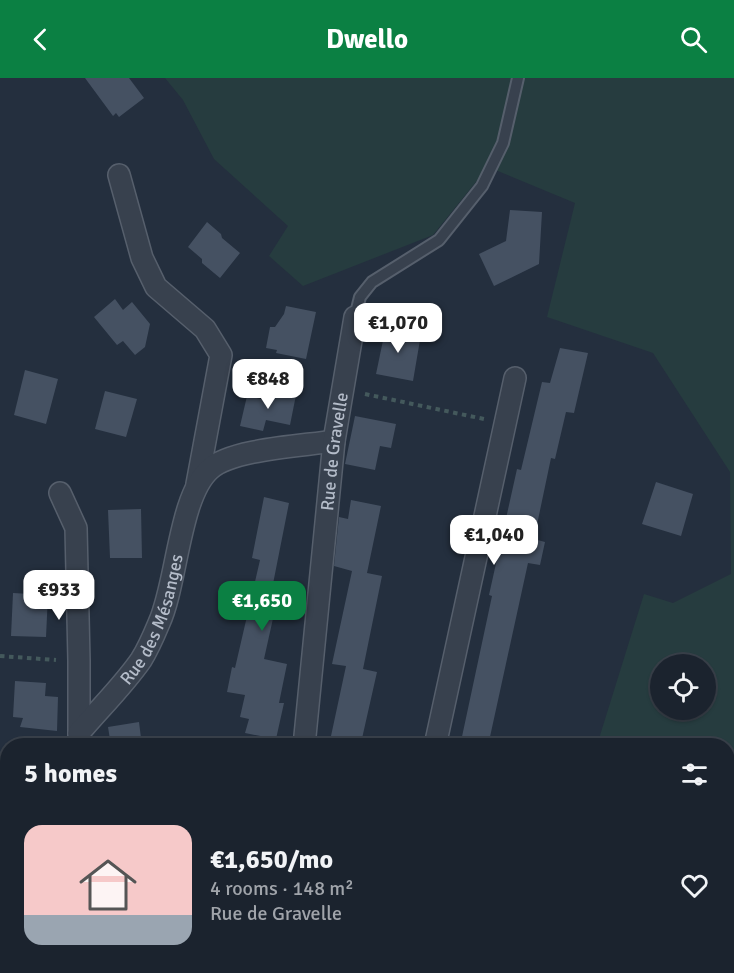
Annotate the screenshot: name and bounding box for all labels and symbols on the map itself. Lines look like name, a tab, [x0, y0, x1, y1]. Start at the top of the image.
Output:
pin: €1,070	[349, 303, 447, 354]
pin: €848	[232, 359, 304, 410]
street label: Rue de Gravelle	[316, 391, 353, 512]
pin: €1,040	[445, 515, 543, 566]
street label: Rue des Mésanges	[115, 552, 188, 689]
pin: €933	[23, 570, 95, 621]
pin: €1,650	[213, 581, 311, 632]

